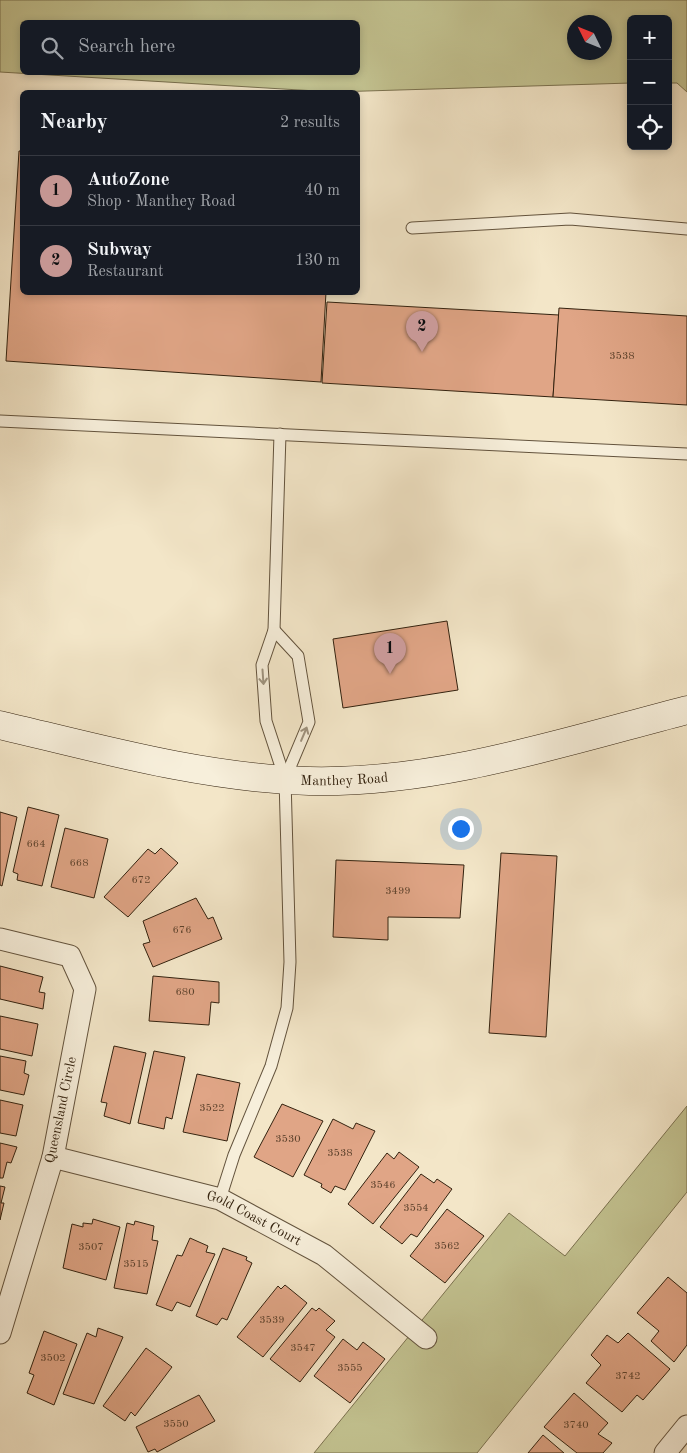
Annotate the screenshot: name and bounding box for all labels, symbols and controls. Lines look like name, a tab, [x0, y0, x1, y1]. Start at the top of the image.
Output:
north arrow	[567, 15, 612, 60]
map controls	[627, 15, 672, 150]
button: +	[627, 15, 672, 60]
search box	[20, 20, 360, 75]
icon: search	[38, 34, 66, 62]
text: Search here	[78, 38, 175, 57]
button: −	[627, 60, 672, 105]
button: locate	[627, 105, 672, 150]
text: Nearby	[40, 112, 108, 133]
text: 2 results	[280, 115, 340, 131]
text: AutoZone	[87, 171, 170, 190]
text: 1	[51, 183, 61, 199]
text: 40 m	[304, 183, 340, 199]
text: Shop · Manthey Road	[87, 194, 236, 210]
text: Subway	[87, 241, 152, 260]
text: 2	[51, 253, 61, 269]
text: 130 m	[295, 253, 340, 269]
text: Restaurant	[87, 264, 164, 280]
pin: 2	[406, 311, 438, 352]
house number: 3538	[609, 351, 635, 362]
pin: 1	[374, 633, 406, 674]
one-way arrow	[258, 669, 267, 685]
one-way arrow	[300, 727, 310, 742]
street label: Manthey Road	[300, 771, 389, 788]
your location	[448, 816, 474, 842]
house number: 664	[26, 839, 46, 850]
house number: 668	[69, 858, 89, 869]
house number: 672	[131, 875, 151, 886]
house number: 3499	[385, 886, 411, 897]
house number: 676	[172, 925, 192, 936]
house number: 680	[175, 987, 195, 998]
street label: Queensland Circle	[43, 1055, 79, 1165]
house number: 3522	[199, 1103, 225, 1114]
house number: 3530	[275, 1134, 301, 1145]
house number: 3538	[327, 1148, 353, 1159]
house number: 3546	[370, 1180, 396, 1191]
street label: Gold Coast Court	[205, 1189, 304, 1248]
house number: 3554	[403, 1203, 429, 1214]
house number: 3562	[434, 1241, 460, 1252]
house number: 3507	[78, 1242, 104, 1253]
house number: 3515	[123, 1259, 149, 1270]
house number: 3539	[259, 1315, 285, 1326]
house number: 3547	[290, 1343, 316, 1354]
house number: 3502	[40, 1353, 66, 1364]
house number: 3555	[337, 1363, 363, 1374]
house number: 3742	[615, 1371, 641, 1382]
house number: 3550	[163, 1419, 189, 1430]
house number: 3740	[563, 1420, 589, 1431]

